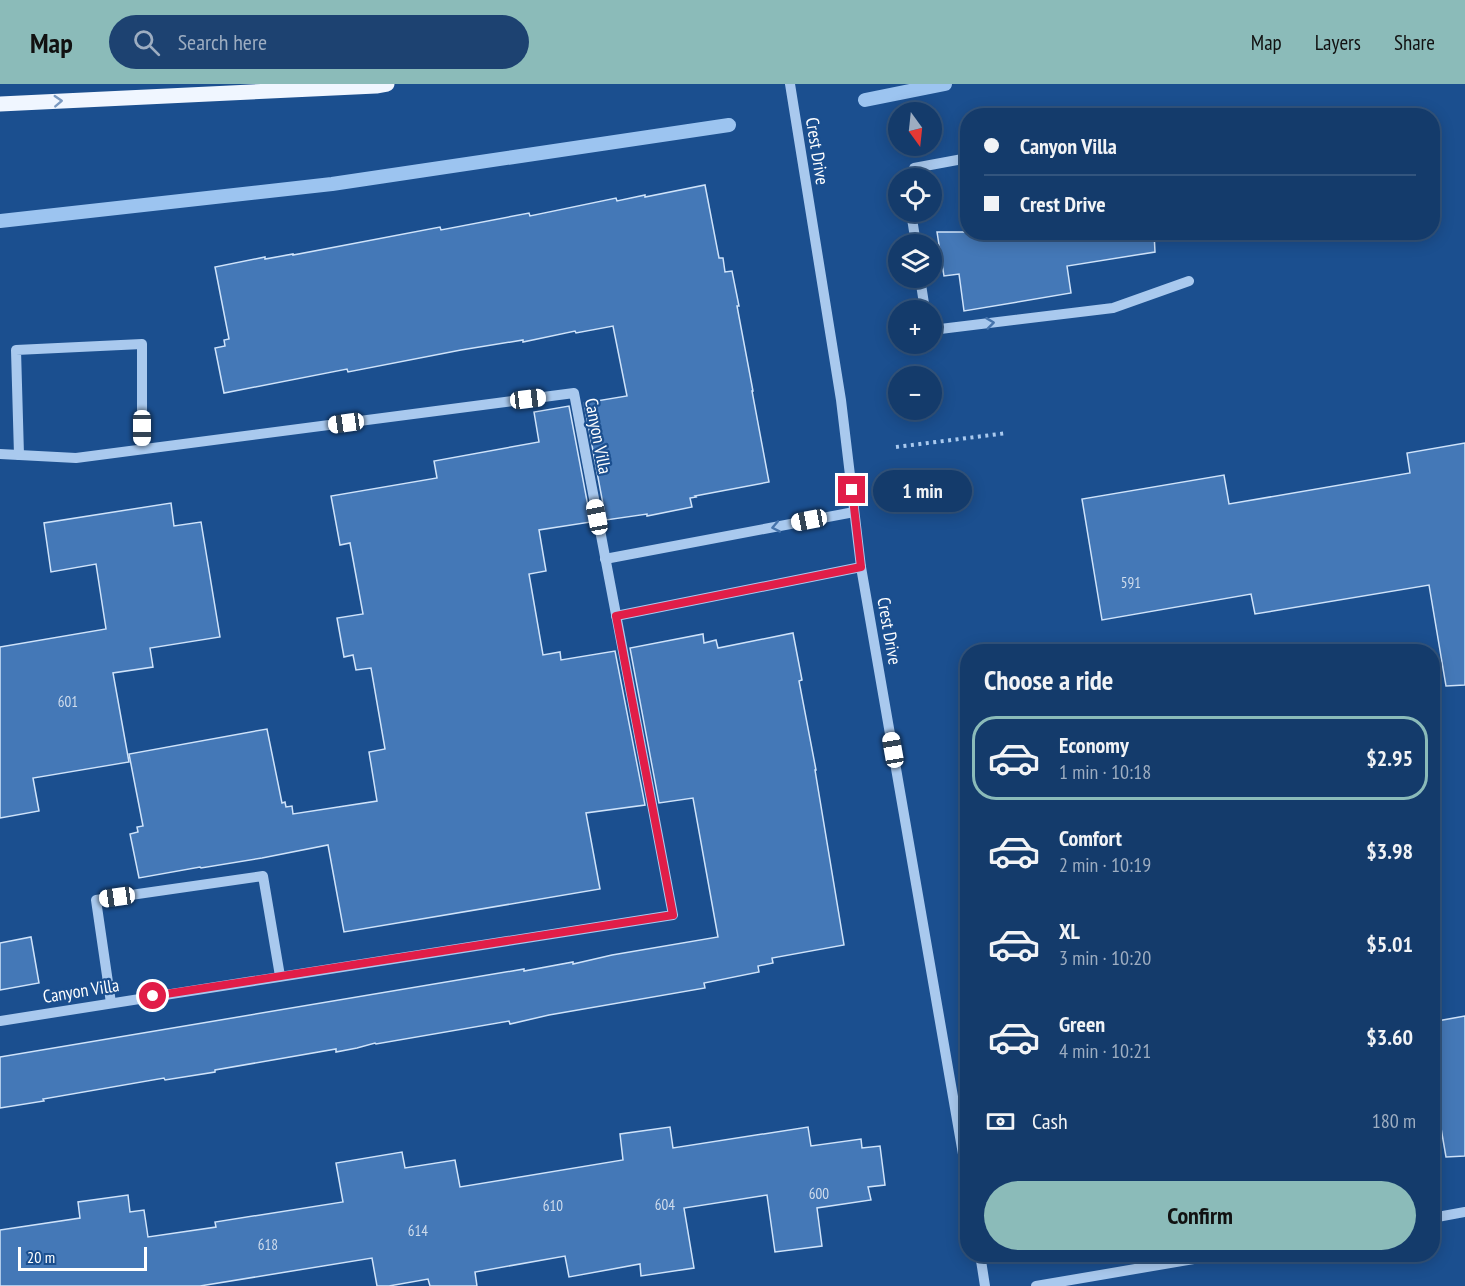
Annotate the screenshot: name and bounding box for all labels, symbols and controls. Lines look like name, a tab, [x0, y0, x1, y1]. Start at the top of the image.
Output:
search box	[109, 15, 529, 69]
text: Map	[30, 24, 73, 61]
icon: search	[130, 26, 163, 59]
text: Search here	[178, 28, 267, 56]
text: Map	[1251, 29, 1282, 56]
text: Layers	[1315, 29, 1361, 56]
text: Share	[1394, 29, 1435, 56]
one-way arrow	[54, 95, 63, 108]
north arrow	[888, 102, 942, 156]
map controls	[888, 102, 942, 420]
street label: Crest Drive	[801, 116, 834, 186]
text: Canyon Villa	[1020, 132, 1117, 160]
button: locate	[888, 168, 942, 222]
text: Crest Drive	[1020, 190, 1106, 218]
button: layers	[888, 234, 942, 288]
button: +	[888, 300, 942, 354]
one-way arrow	[985, 317, 994, 329]
button: −	[888, 366, 942, 420]
car	[509, 388, 547, 410]
street label: Canyon Villa	[580, 396, 617, 476]
car	[133, 410, 151, 446]
car	[327, 412, 365, 434]
callout: 1 min	[873, 469, 972, 511]
route end	[838, 476, 865, 503]
text: 1 min	[902, 478, 943, 504]
car	[585, 498, 609, 536]
car	[790, 508, 828, 532]
one-way arrow	[771, 520, 781, 533]
house number: 591	[1121, 573, 1141, 592]
street label: Crest Drive	[872, 595, 907, 666]
text: Choose a ride	[984, 663, 1113, 697]
house number: 601	[58, 692, 78, 711]
car	[881, 731, 905, 769]
icon: car	[987, 731, 1041, 785]
text: Economy	[1059, 731, 1129, 759]
text: $2.95	[1366, 744, 1413, 772]
text: 1 min · 10:18	[1059, 759, 1151, 785]
icon: car	[987, 824, 1041, 878]
text: Comfort	[1059, 824, 1122, 852]
text: $3.98	[1366, 837, 1413, 865]
text: 2 min · 10:19	[1059, 852, 1151, 878]
car	[98, 886, 136, 908]
icon: car	[987, 917, 1041, 971]
text: XL	[1059, 917, 1080, 945]
text: $5.01	[1366, 930, 1413, 958]
text: 3 min · 10:20	[1059, 945, 1151, 971]
street label: Canyon Villa	[41, 973, 121, 1008]
route start	[139, 982, 166, 1009]
icon: car	[987, 1010, 1041, 1064]
text: Green	[1059, 1010, 1105, 1038]
text: $3.60	[1366, 1023, 1413, 1051]
text: 4 min · 10:21	[1059, 1038, 1151, 1064]
icon: cash	[984, 1105, 1017, 1138]
text: Cash	[1032, 1107, 1068, 1135]
text: 180 m	[1372, 1108, 1416, 1134]
button: Confirm	[984, 1181, 1416, 1250]
house number: 600	[809, 1184, 829, 1203]
house number: 604	[655, 1195, 675, 1214]
house number: 610	[543, 1196, 563, 1215]
house number: 614	[408, 1221, 428, 1240]
house number: 618	[258, 1235, 278, 1254]
scale bar	[18, 1244, 147, 1272]
text: 20 m	[27, 1247, 55, 1267]

